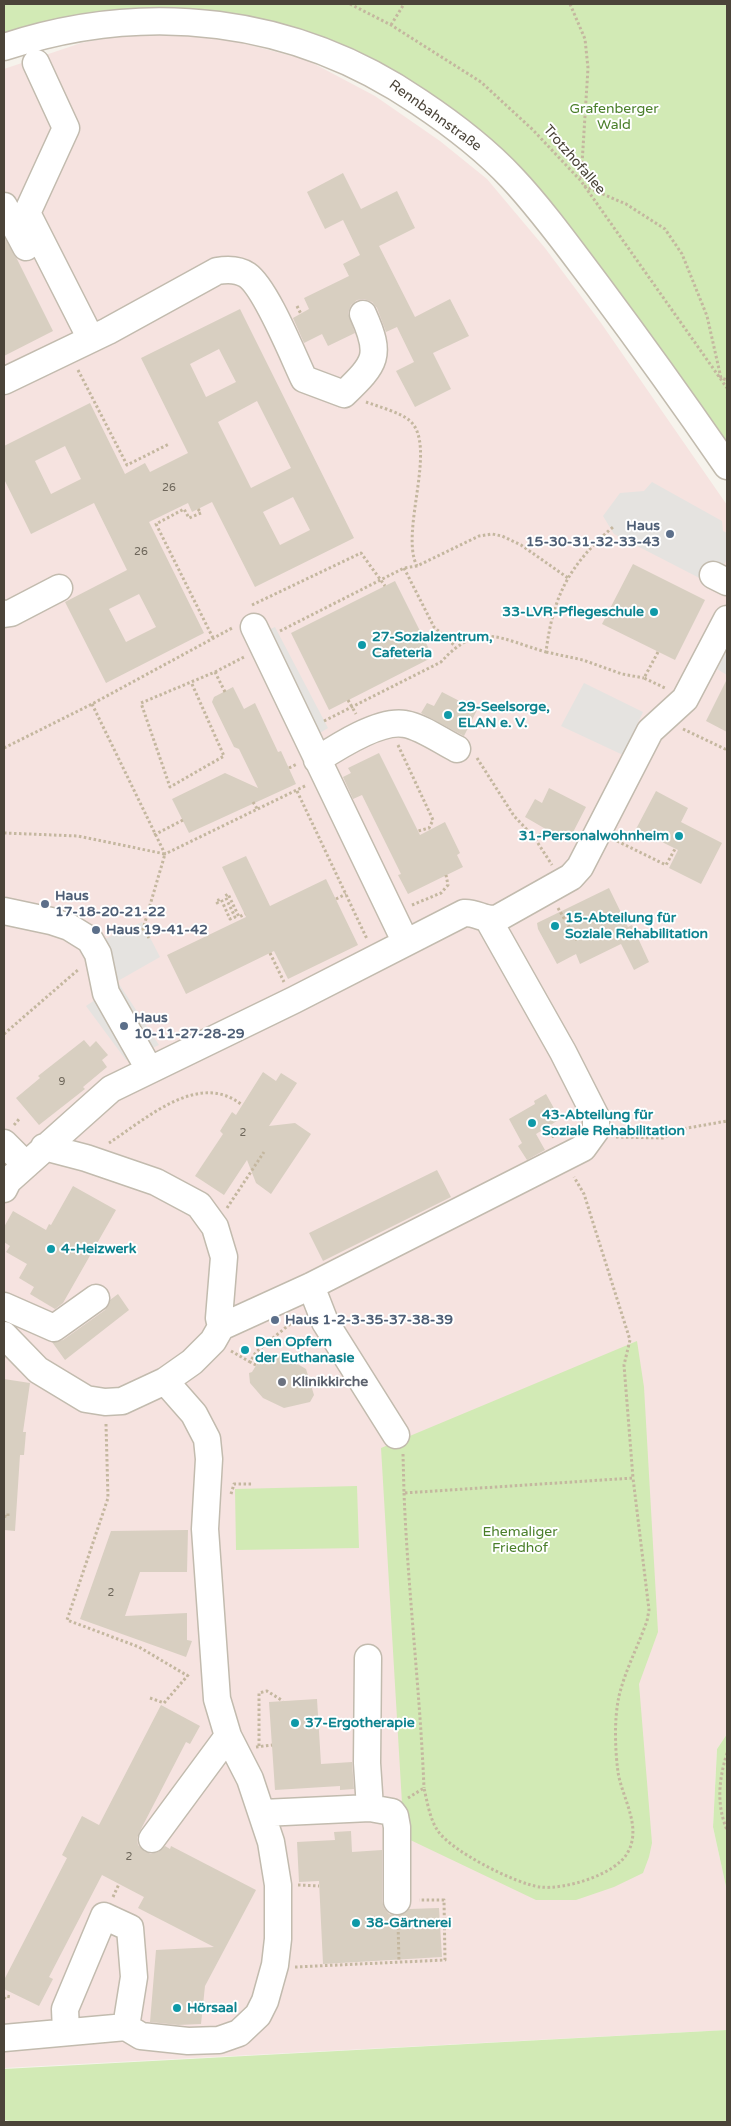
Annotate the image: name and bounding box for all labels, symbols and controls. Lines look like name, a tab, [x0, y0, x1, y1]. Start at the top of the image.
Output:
street label: Rennbahnstraße	[385, 77, 485, 155]
park label: Grafenberger Wald	[569, 101, 659, 134]
street label: Trotzhofallee	[539, 122, 609, 198]
house number: 26	[162, 481, 176, 495]
place label: Haus 15-30-31-32-33-43	[526, 518, 660, 550]
marker: Haus 15-30-31-32-33-43	[664, 528, 676, 540]
house number: 26	[134, 545, 148, 559]
place label: 33-LVR-Pflegeschule	[502, 604, 644, 620]
marker: 33-LVR-Pflegeschule	[648, 606, 660, 618]
place label: 27-Sozialzentrum, Cafeteria	[372, 629, 493, 662]
marker: 27-Sozialzentrum, Cafeteria	[356, 639, 368, 651]
place label: 29-Seelsorge, ELAN e. V.	[458, 699, 550, 732]
marker: 29-Seelsorge, ELAN e. V.	[442, 709, 454, 721]
place label: 31-Personalwohnheim	[519, 828, 669, 844]
marker: 31-Personalwohnheim	[673, 830, 685, 842]
place label: Haus 17-18-20-21-22	[55, 888, 165, 920]
marker: Haus 17-18-20-21-22	[39, 898, 51, 910]
place label: 15-Abteilung für Soziale Rehabilitation	[565, 910, 708, 942]
marker: 15-Abteilung für Soziale Rehabilitation	[549, 920, 561, 932]
place label: Haus 19-41-42	[106, 922, 208, 938]
marker: Haus 19-41-42	[90, 924, 102, 936]
place label: Haus 10-11-27-28-29	[134, 1010, 244, 1042]
marker: Haus 10-11-27-28-29	[118, 1020, 130, 1032]
house number: 9	[59, 1075, 65, 1089]
place label: 43-Abteilung für Soziale Rehabilitation	[542, 1107, 685, 1140]
marker: 43-Abteilung für Soziale Rehabilitation	[526, 1117, 538, 1129]
house number: 2	[240, 1126, 246, 1140]
place label: 4-Heizwerk	[61, 1241, 136, 1257]
marker: 4-Heizwerk	[45, 1243, 57, 1255]
place label: Haus 1-2-3-35-37-38-39	[285, 1312, 453, 1328]
marker: Haus 1-2-3-35-37-38-39	[269, 1314, 281, 1326]
place label: Den Opfern der Euthanasie	[255, 1334, 354, 1366]
marker: Den Opfern der Euthanasie	[239, 1344, 251, 1356]
place label: Klinikkirche	[292, 1374, 368, 1390]
marker: Klinikkirche	[276, 1376, 288, 1388]
park label: Ehemaliger Friedhof	[482, 1524, 558, 1556]
house number: 2	[108, 1586, 114, 1600]
place label: 37-Ergotherapie	[305, 1715, 415, 1731]
marker: 37-Ergotherapie	[289, 1717, 301, 1729]
house number: 2	[126, 1850, 132, 1864]
place label: 38-Gärtnerei	[366, 1915, 451, 1931]
marker: 38-Gärtnerei	[350, 1917, 362, 1929]
place label: Hörsaal	[187, 2000, 237, 2016]
marker: Hörsaal	[171, 2002, 183, 2014]

